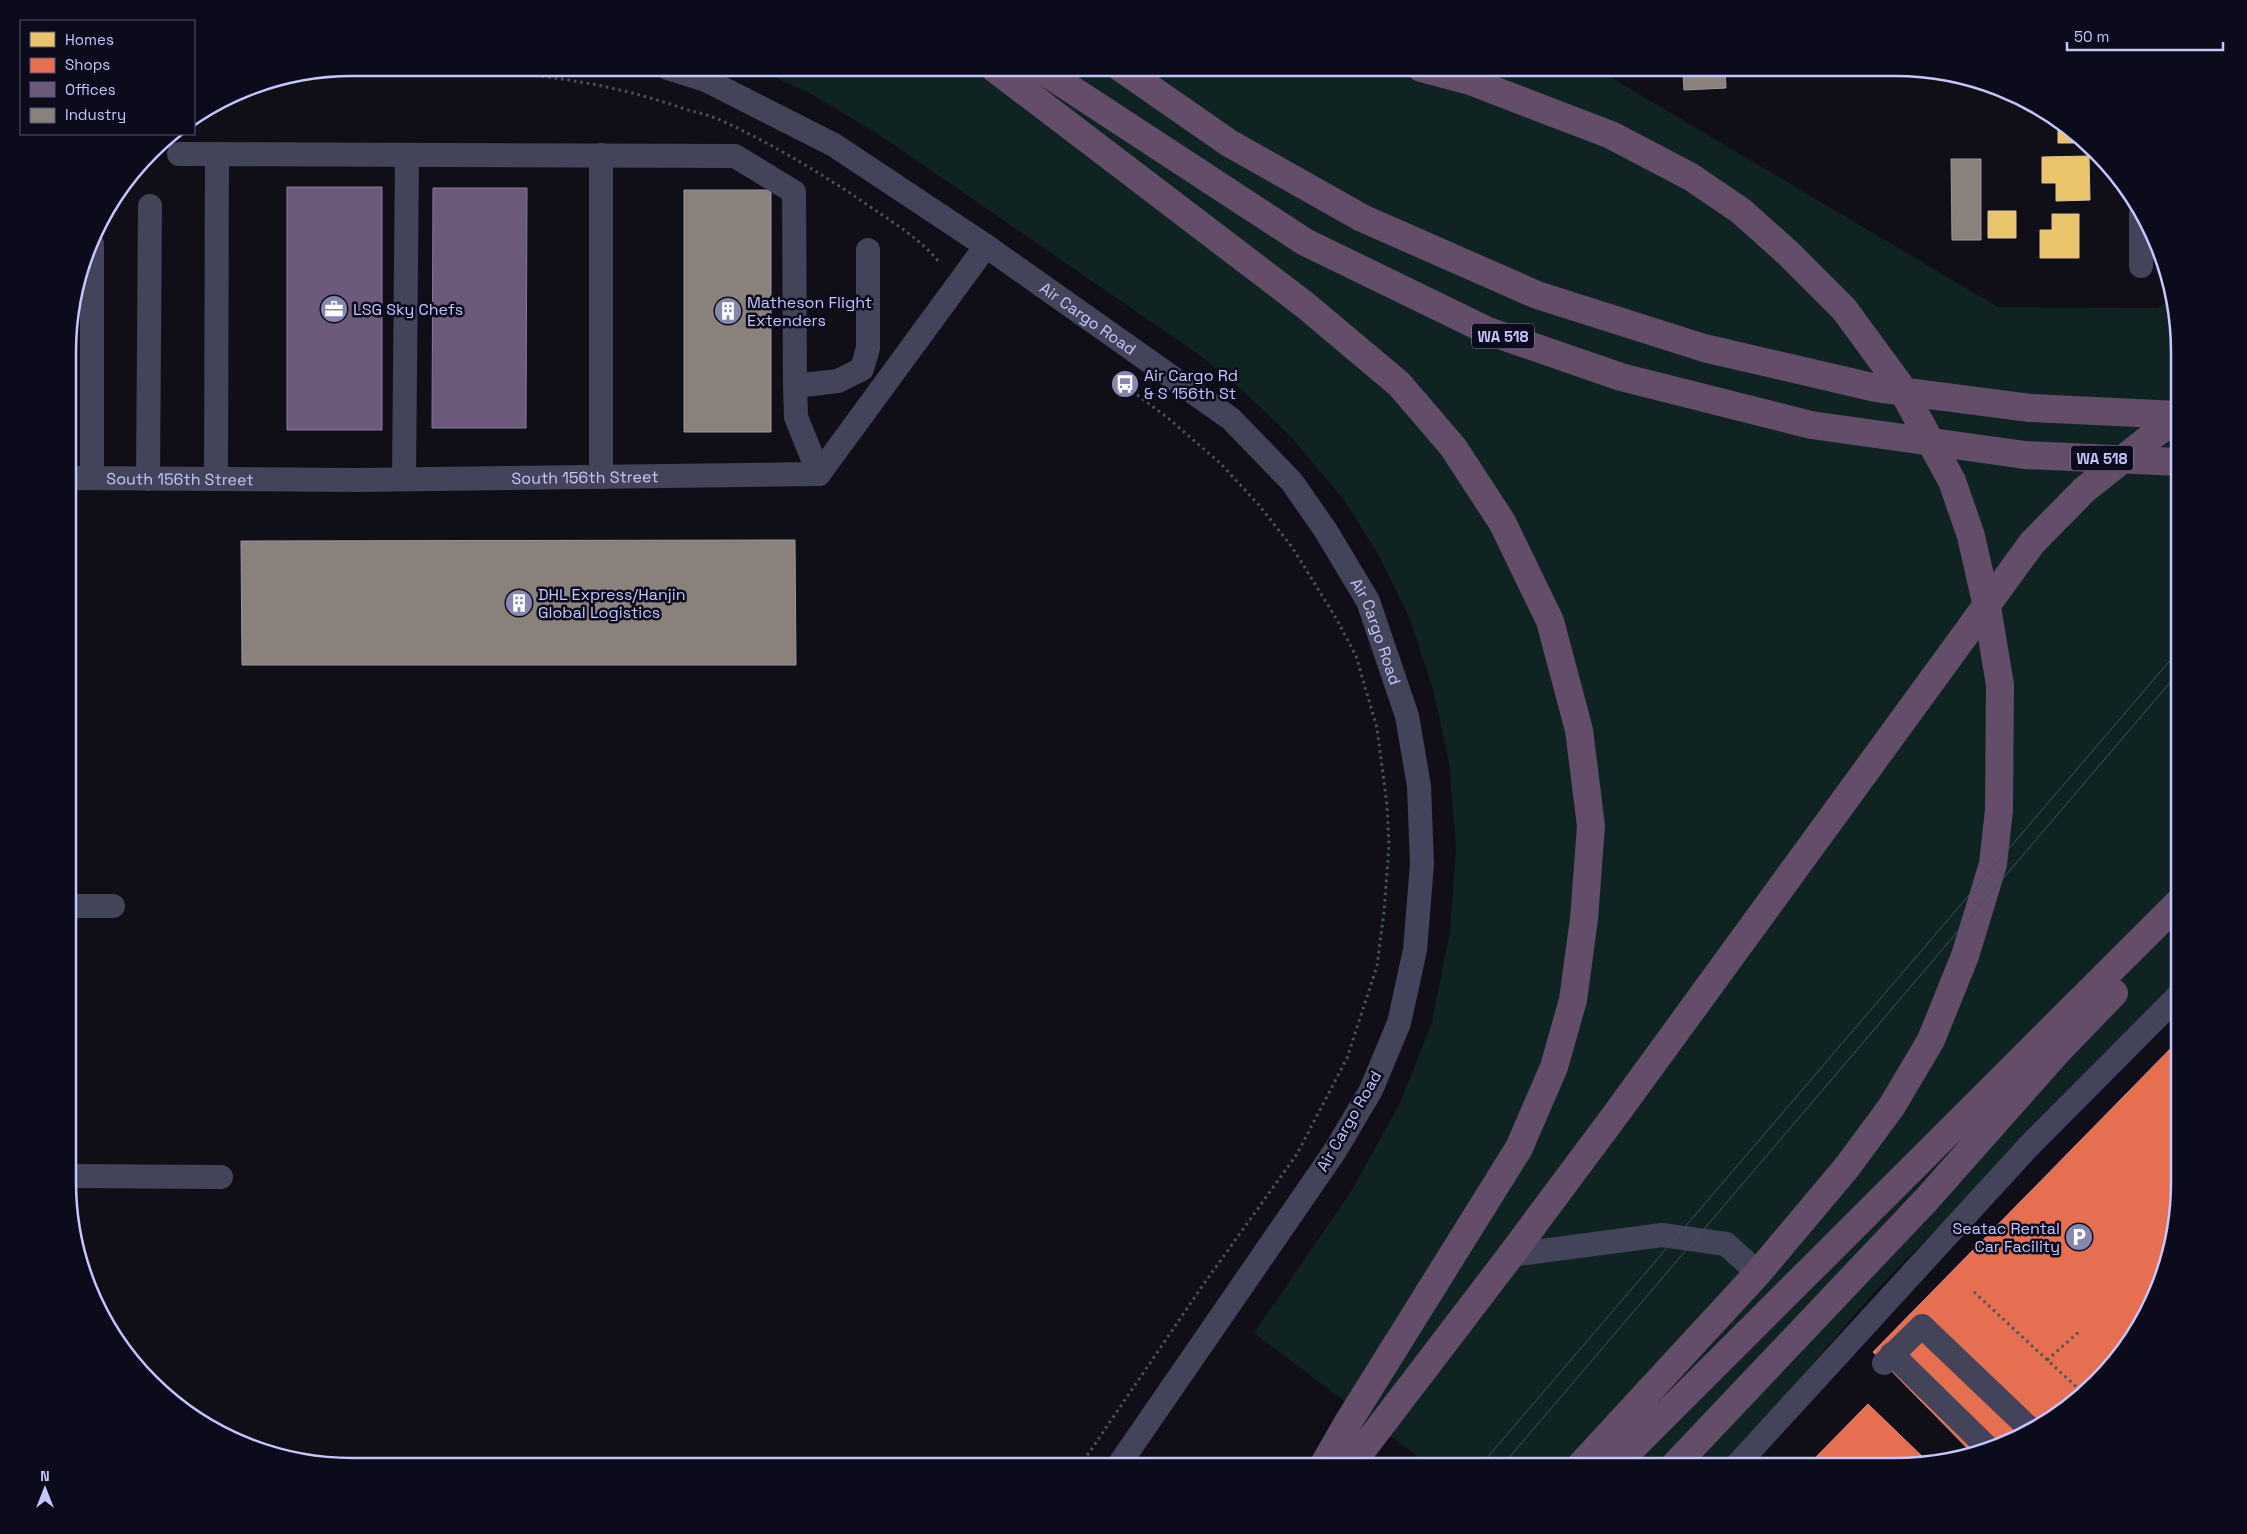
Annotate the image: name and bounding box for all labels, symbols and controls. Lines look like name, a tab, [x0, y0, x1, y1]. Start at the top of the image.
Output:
legend	[20, 20, 195, 135]
scale bar	[2067, 20, 2223, 52]
text: 50 m	[2074, 27, 2109, 46]
text: Homes	[65, 30, 114, 49]
text: Shops	[65, 55, 110, 74]
text: Offices	[65, 80, 116, 99]
text: Industry	[65, 105, 126, 124]
street label: Air Cargo Road	[1036, 277, 1140, 359]
place label: Matheson Flight Extenders	[747, 292, 872, 331]
office icon: LSG Sky Chefs	[319, 294, 349, 324]
building icon: Matheson Flight Extenders	[713, 296, 743, 326]
place label: LSG Sky Chefs	[353, 299, 463, 320]
road number: WA 518	[1472, 324, 1534, 348]
place label: Air Cargo Rd & S 156th St	[1144, 365, 1238, 404]
bus stop icon: Air Cargo Rd & S 156th St	[1110, 369, 1140, 399]
road number: WA 518	[2071, 446, 2133, 470]
street label: South 156th Street	[511, 466, 659, 488]
street label: South 156th Street	[106, 468, 254, 490]
street label: Air Cargo Road	[1346, 574, 1406, 687]
place label: DHL Express/Hanjin Global Logistics	[538, 584, 685, 623]
building icon: DHL Express/Hanjin Global Logistics	[504, 588, 534, 618]
street label: Air Cargo Road	[1312, 1067, 1386, 1175]
place label: Seatac Rental Car Facility	[1952, 1218, 2060, 1257]
parking icon: Seatac Rental Car Facility	[2064, 1222, 2094, 1252]
north arrow	[20, 1464, 70, 1514]
text: N	[40, 1467, 50, 1485]

